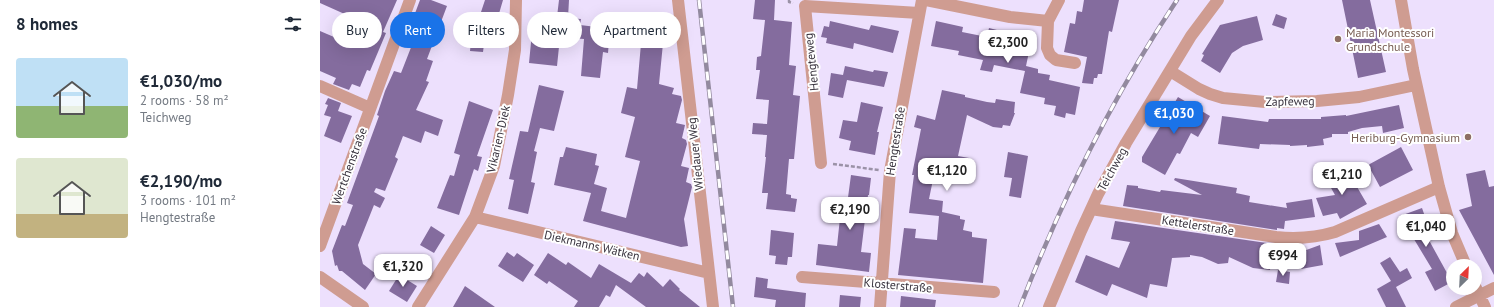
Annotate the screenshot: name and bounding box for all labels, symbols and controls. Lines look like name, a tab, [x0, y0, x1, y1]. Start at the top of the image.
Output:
chip: Buy	[332, 12, 382, 48]
chip: Rent	[390, 12, 445, 48]
chip: Filters	[453, 12, 519, 48]
chip: New	[527, 12, 582, 48]
chip: Apartment	[590, 12, 681, 48]
text: 8 homes	[16, 13, 78, 35]
icon: filters	[282, 13, 304, 35]
place label: Maria Montessori Grundschule	[1346, 25, 1434, 54]
pin: €2,300	[975, 30, 1041, 64]
street label: Hengteweg	[801, 32, 821, 92]
text: €2,300	[988, 34, 1028, 51]
marker: Maria Montessori Grundschule	[1333, 34, 1343, 44]
text: €1,030/mo	[140, 70, 222, 92]
icon: home	[48, 74, 96, 122]
text: 2 rooms · 58 m²	[140, 92, 229, 109]
street label: Zapfeweg	[1265, 93, 1315, 109]
pin: €1,030	[1141, 101, 1207, 135]
street label: Vikarien-Diek	[483, 103, 513, 175]
street label: Hengtestraße	[882, 105, 908, 177]
text: €1,030	[1154, 105, 1194, 122]
text: Teichweg	[140, 109, 191, 126]
street label: Wiedauer Weg	[684, 117, 706, 191]
street label: Wertchenstraße	[328, 125, 370, 207]
place label: Heriburg-Gymnasium	[1351, 130, 1460, 145]
marker: Heriburg-Gymnasium	[1463, 132, 1473, 142]
street label: Teichweg	[1094, 145, 1130, 193]
pin: €1,120	[914, 158, 980, 192]
text: €1,120	[927, 162, 967, 179]
pin: €1,210	[1309, 162, 1375, 196]
text: €1,210	[1322, 166, 1362, 183]
text: €2,190/mo	[140, 170, 222, 192]
icon: home	[48, 174, 96, 222]
text: 3 rooms · 101 m²	[140, 192, 236, 209]
pin: €2,190	[817, 197, 883, 231]
text: €2,190	[830, 201, 870, 218]
text: Hengtestraße	[140, 209, 215, 226]
street label: Kettelerstraße	[1161, 212, 1235, 238]
pin: €1,040	[1393, 214, 1459, 248]
text: €1,040	[1406, 218, 1446, 235]
street label: Diekmanns Wätken	[543, 227, 641, 263]
pin: €994	[1259, 243, 1307, 277]
text: €994	[1268, 247, 1298, 264]
pin: €1,320	[370, 254, 436, 288]
text: €1,320	[383, 258, 423, 275]
north arrow	[1446, 259, 1482, 295]
map controls	[1446, 259, 1482, 295]
street label: Klosterstraße	[863, 275, 933, 295]

